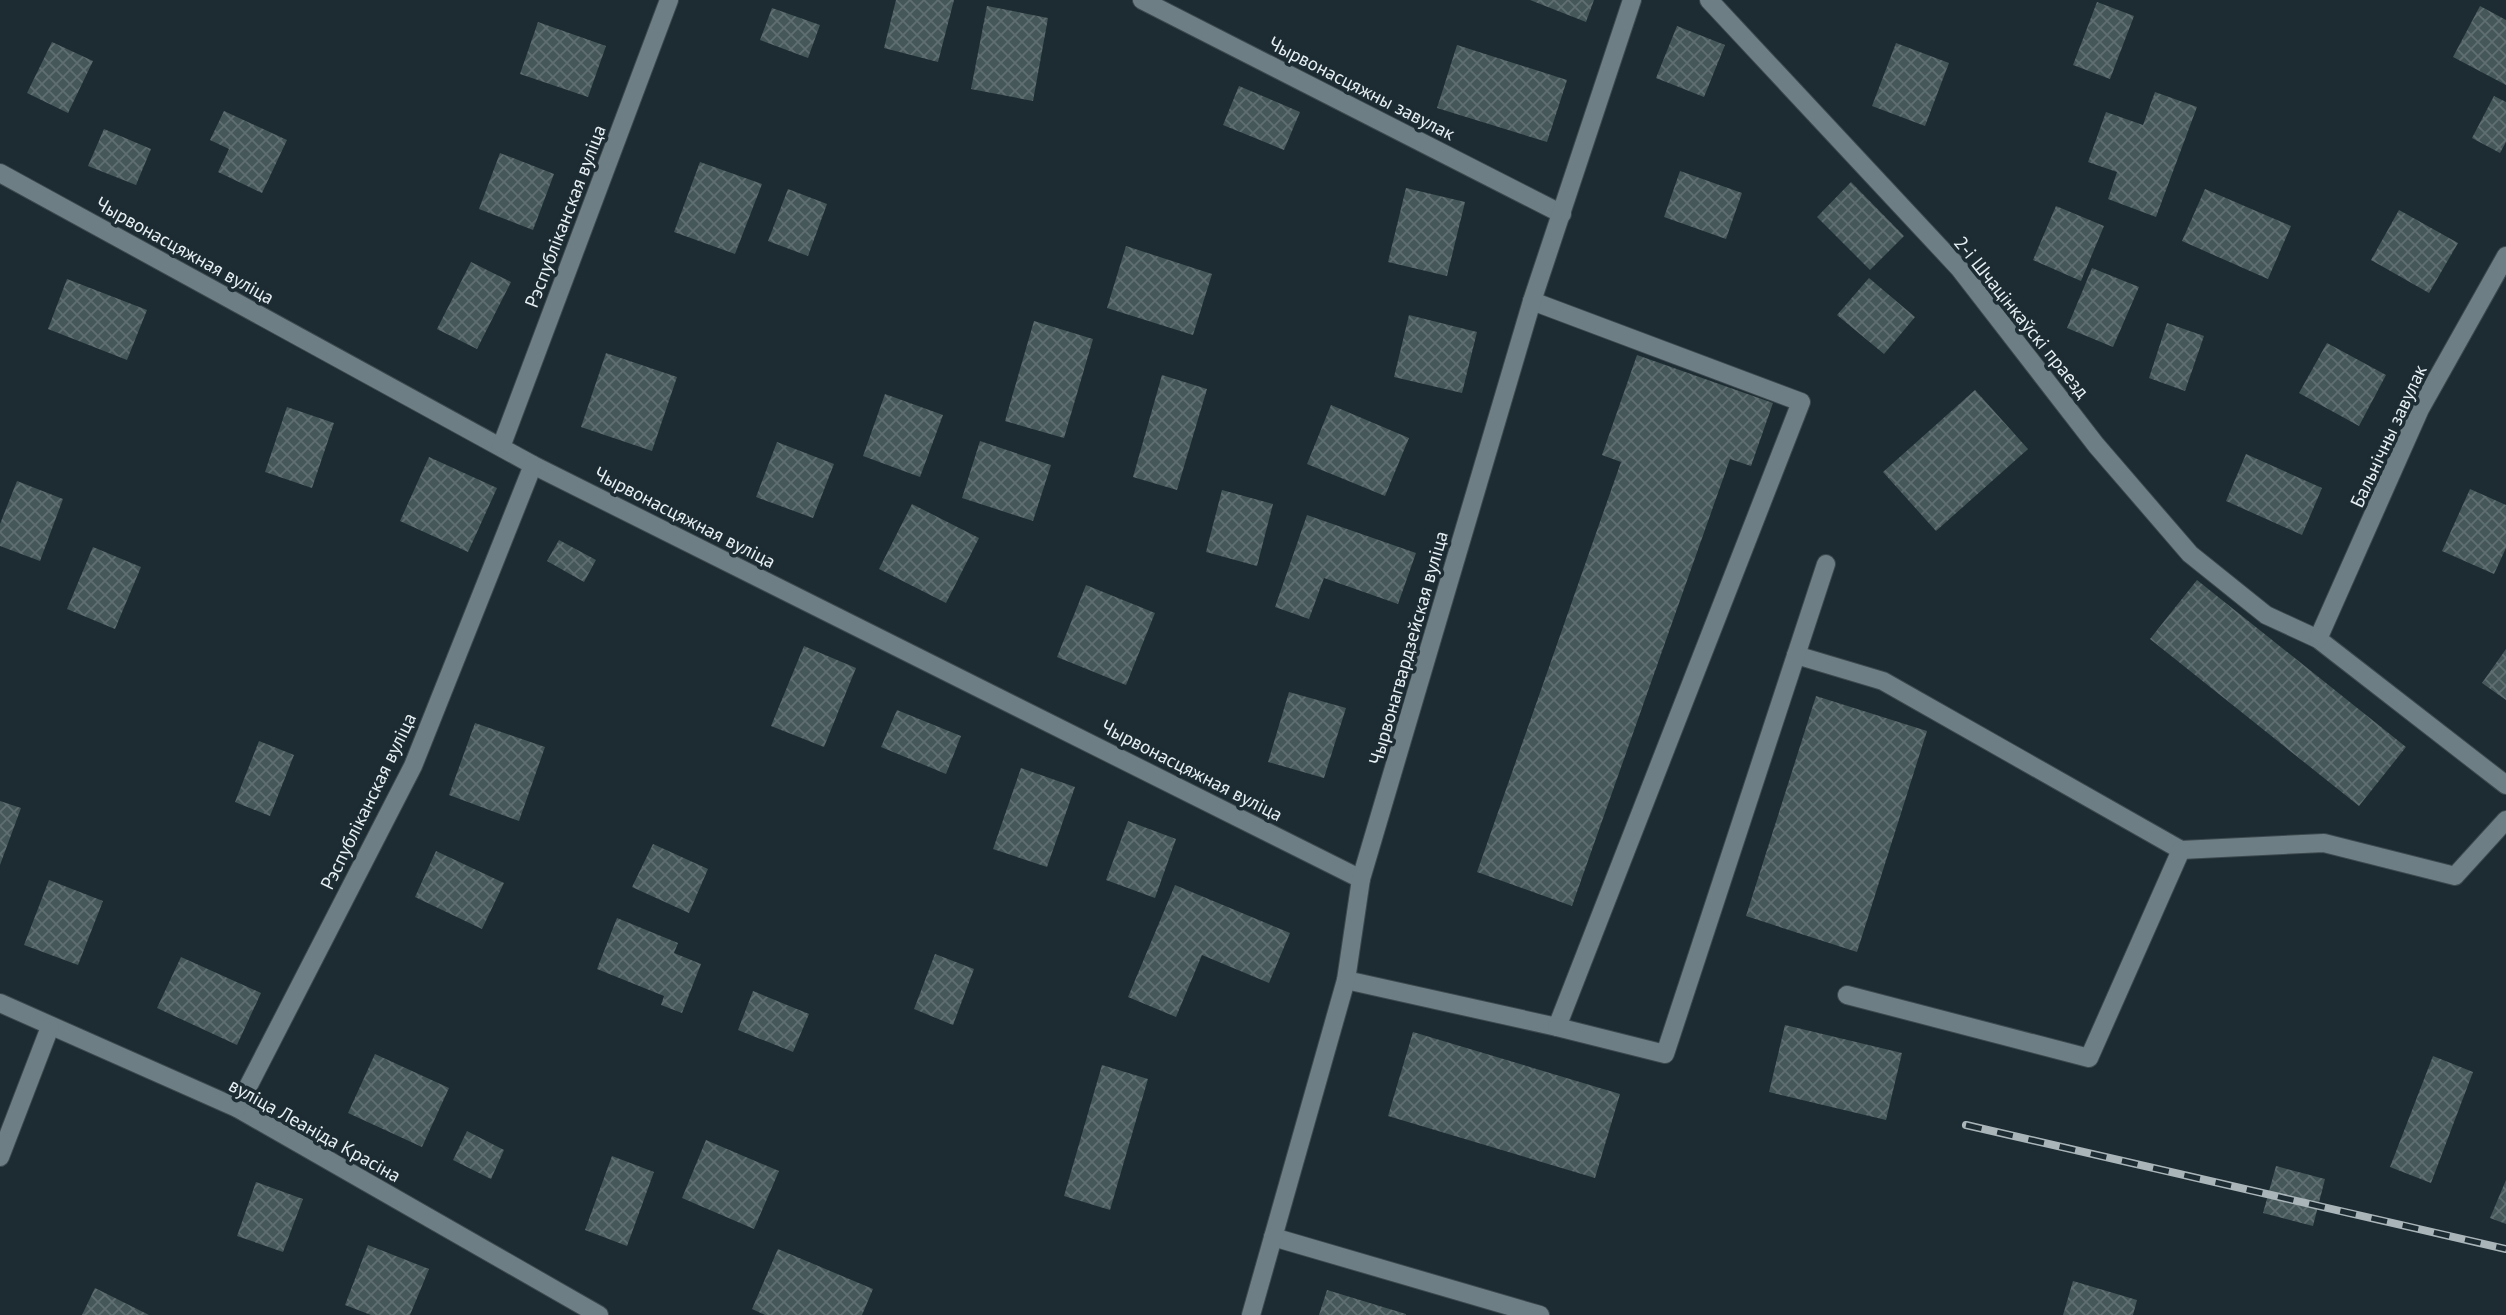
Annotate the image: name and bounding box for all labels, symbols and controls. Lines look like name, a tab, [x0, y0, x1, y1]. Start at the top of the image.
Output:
street label: Чырвонасцяжны завулак	[1265, 31, 1459, 145]
street label: Рэспубліканская вуліца	[519, 121, 611, 311]
street label: Чырвонасцяжная вуліца	[91, 191, 279, 309]
street label: 2-і Шчацінкаўскі праезд	[1949, 231, 2095, 403]
street label: Бальнічны завулак	[2344, 361, 2432, 511]
street label: Чырвонасцяжная вуліца	[590, 461, 780, 573]
street label: Чырвонагвардзейская вуліца	[1363, 528, 1453, 768]
street label: Рэспубліканская вуліца	[315, 709, 421, 893]
street label: Чырвонасцяжная вуліца	[1097, 714, 1287, 826]
street label: вуліца Леаніда Красіна	[225, 1073, 405, 1187]

